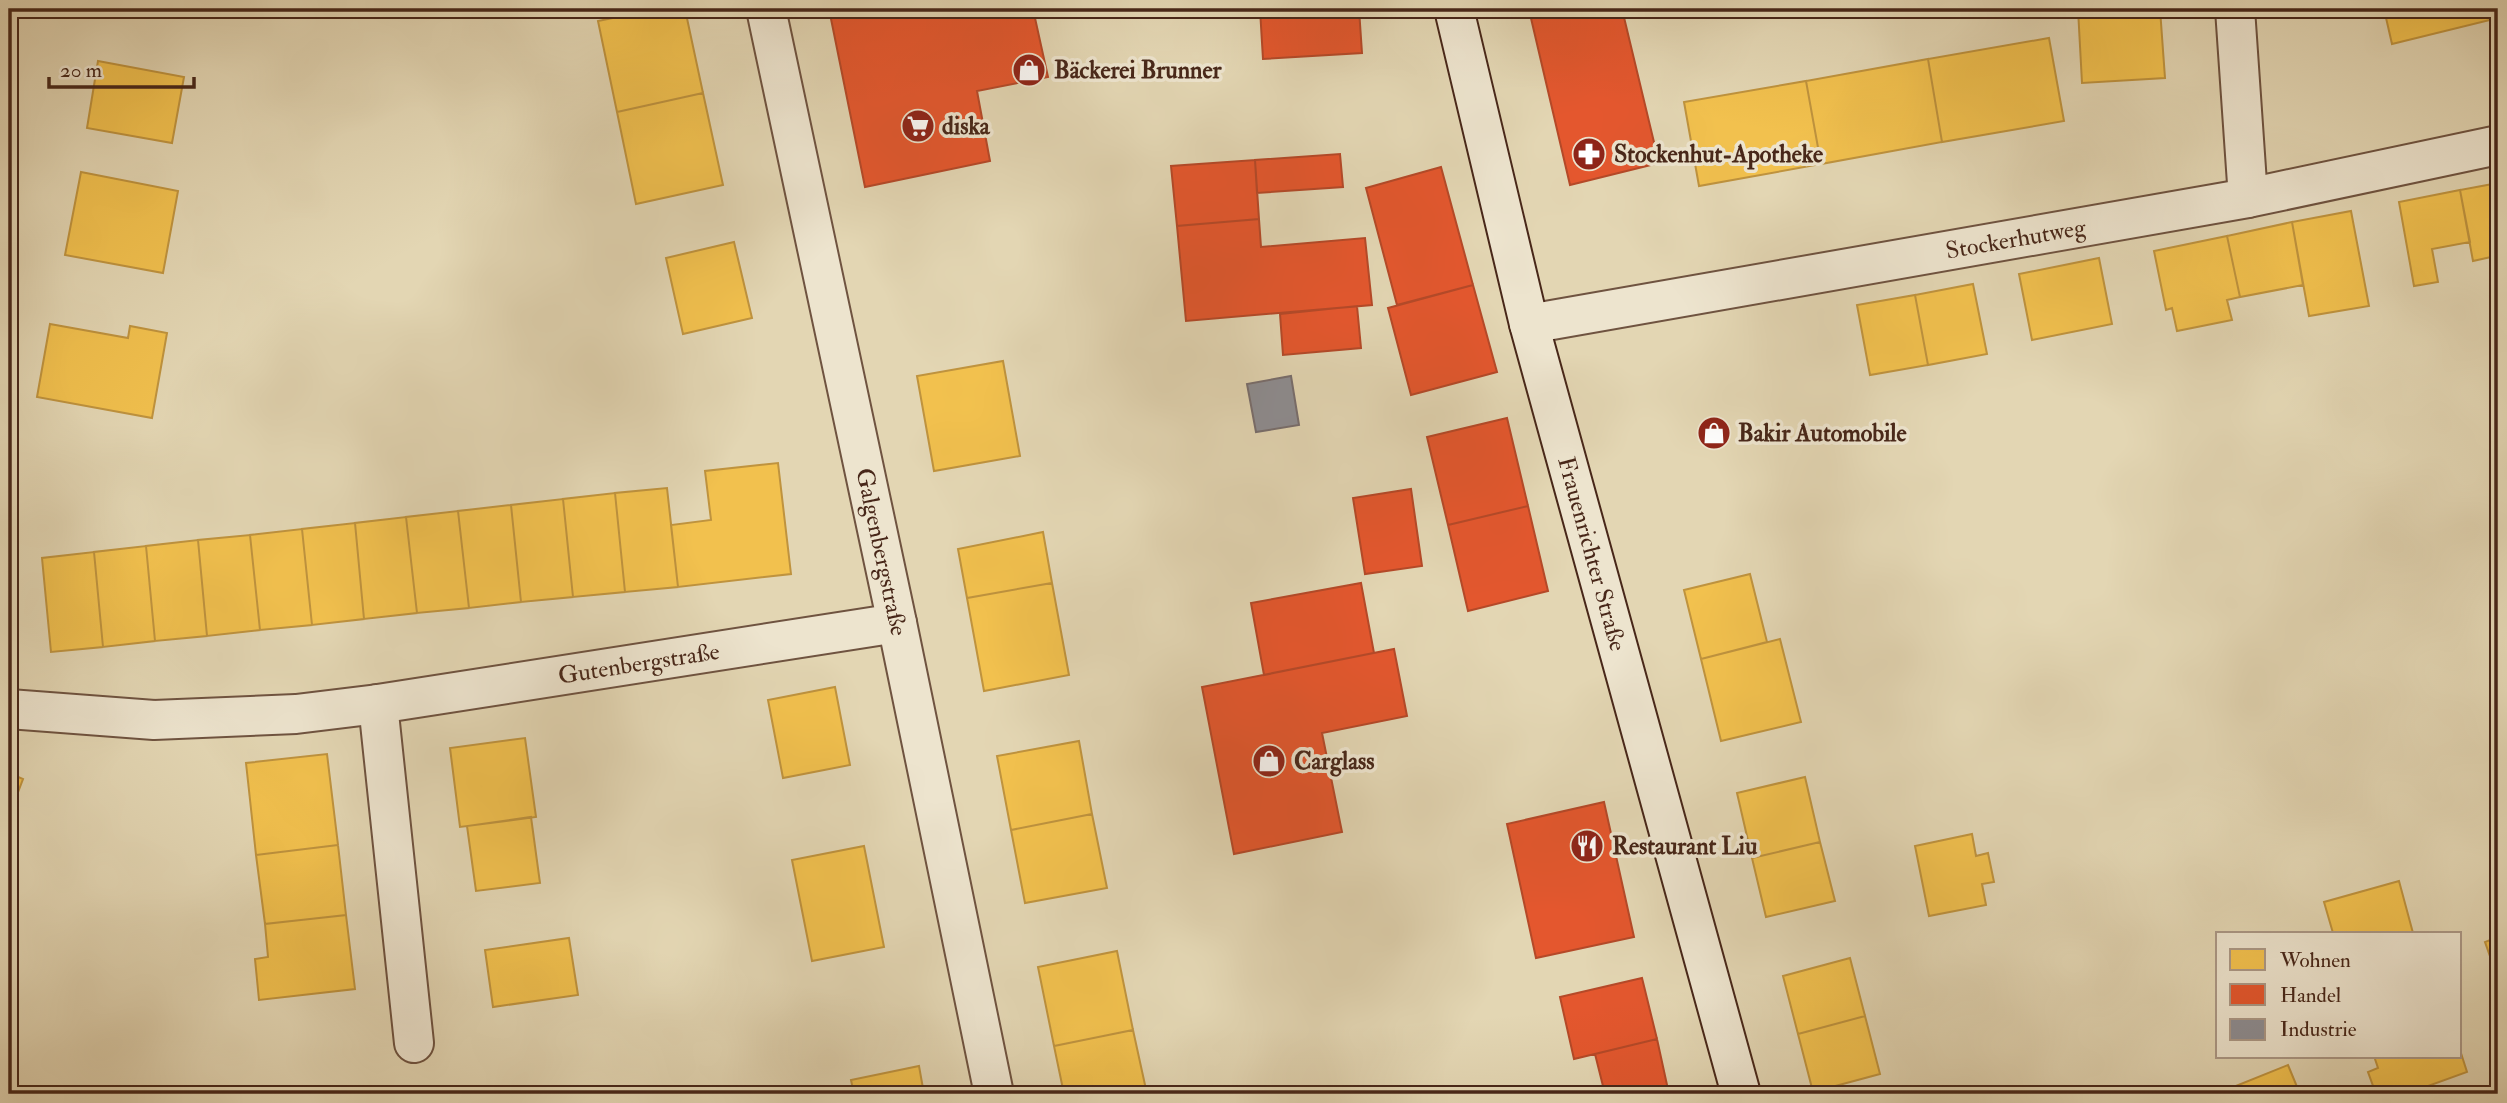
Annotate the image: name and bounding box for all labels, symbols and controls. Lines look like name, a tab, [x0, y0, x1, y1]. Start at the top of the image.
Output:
scale bar	[49, 46, 194, 90]
shop icon: Bäckerei Brunner	[1010, 51, 1048, 89]
place label: Bäckerei Brunner	[1054, 55, 1223, 86]
text: 20 m	[60, 57, 102, 84]
supermarket icon: diska	[899, 107, 937, 145]
place label: diska	[942, 111, 991, 142]
pharmacy icon: Stockenhut-Apotheke	[1570, 135, 1608, 173]
place label: Stockenhut-Apotheke	[1614, 139, 1823, 170]
street label: Stockerhutweg	[1943, 212, 2089, 267]
shop icon: Bakir Automobile	[1695, 414, 1733, 452]
place label: Bakir Automobile	[1738, 418, 1906, 449]
street label: Frauenrichter Straße	[1550, 453, 1633, 654]
street label: Galgenbergstraße	[848, 465, 914, 638]
street label: Gutenbergstraße	[556, 636, 722, 692]
shop icon: Carglass	[1250, 742, 1288, 780]
place label: Carglass	[1294, 746, 1374, 777]
restaurant icon: Restaurant Liu	[1568, 827, 1606, 865]
place label: Restaurant Liu	[1612, 831, 1758, 862]
legend	[2216, 932, 2462, 1058]
text: Wohnen	[2279, 947, 2351, 974]
text: Handel	[2280, 982, 2342, 1009]
text: Industrie	[2280, 1016, 2357, 1043]

